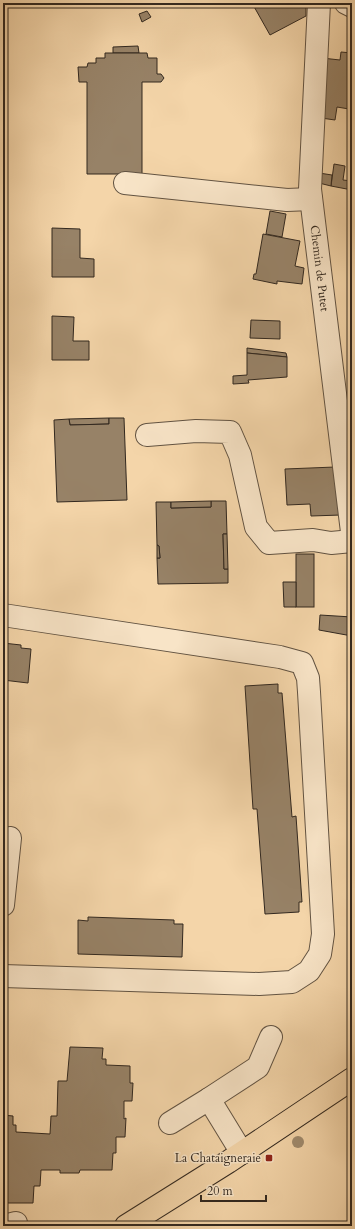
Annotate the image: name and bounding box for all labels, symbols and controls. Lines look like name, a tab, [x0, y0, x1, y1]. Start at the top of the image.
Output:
street label: Chemin de Putet	[306, 224, 333, 312]
place label: La Chataigneraie	[175, 1150, 261, 1166]
marker: La Chataigneraie	[264, 1153, 274, 1163]
scale bar	[201, 1177, 266, 1203]
text: 20 m	[207, 1183, 234, 1199]

